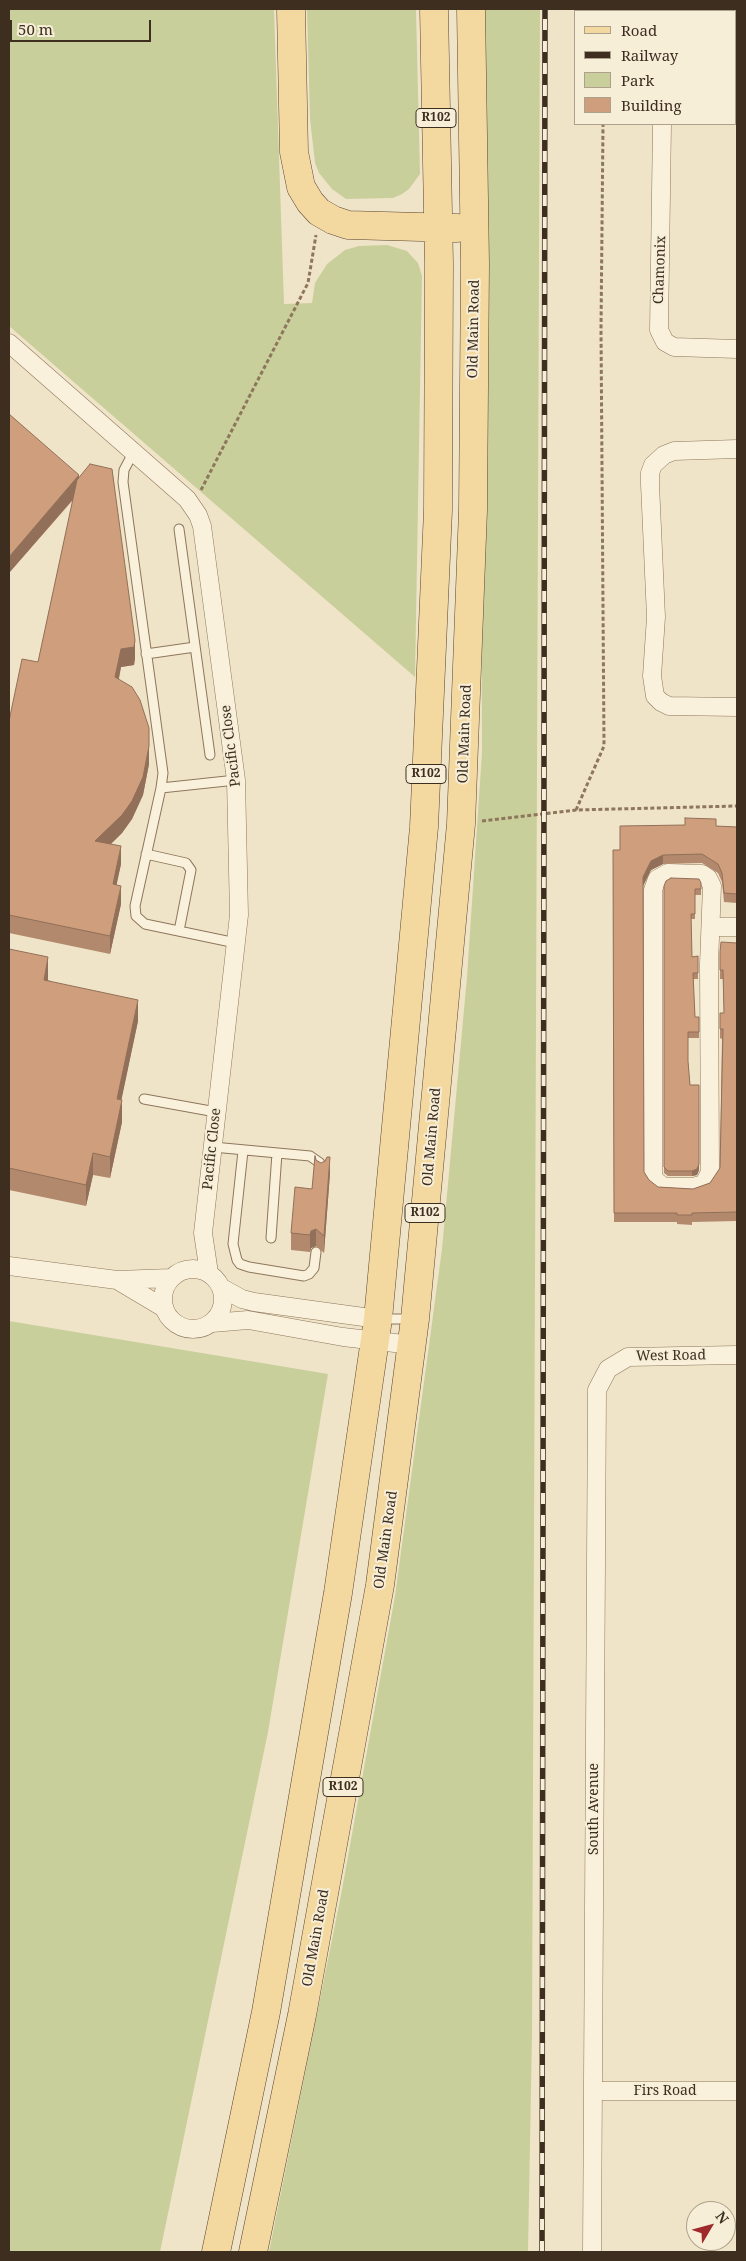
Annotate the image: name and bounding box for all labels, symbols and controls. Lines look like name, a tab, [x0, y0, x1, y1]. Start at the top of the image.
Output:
scale bar	[12, 10, 154, 42]
legend	[574, 10, 736, 125]
text: 50 m	[18, 19, 53, 39]
text: Road	[621, 20, 657, 40]
text: Railway	[621, 45, 678, 65]
text: Park	[621, 70, 654, 90]
text: Building	[621, 95, 682, 115]
road number: R102	[416, 109, 456, 128]
street label: Chamonix	[650, 236, 670, 304]
street label: Old Main Road	[465, 279, 483, 379]
street label: Old Main Road	[455, 684, 475, 784]
street label: Pacific Close	[218, 704, 244, 788]
road number: R102	[406, 764, 446, 784]
street label: Old Main Road	[419, 1087, 445, 1187]
street label: Pacific Close	[199, 1107, 225, 1191]
road number: R102	[405, 1204, 445, 1222]
street label: West Road	[636, 1347, 706, 1365]
street label: Old Main Road	[371, 1490, 401, 1590]
street label: South Avenue	[586, 1763, 602, 1855]
road number: R102	[323, 1778, 363, 1796]
street label: Old Main Road	[299, 1888, 333, 1988]
street label: Firs Road	[633, 2083, 697, 2099]
north arrow	[686, 2201, 736, 2251]
text: N	[712, 2207, 733, 2227]

